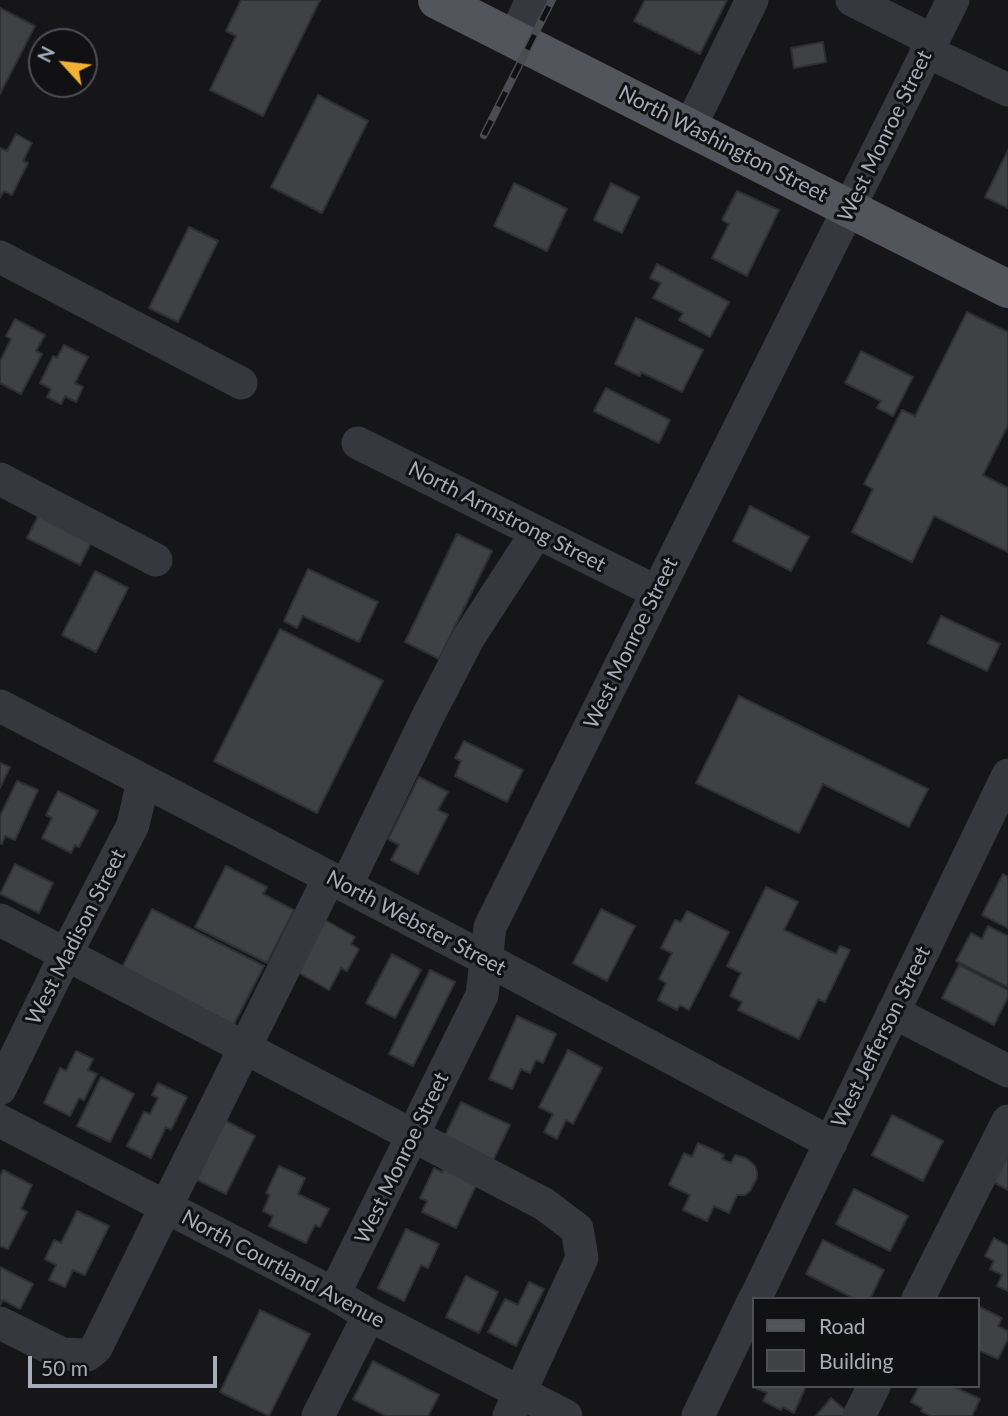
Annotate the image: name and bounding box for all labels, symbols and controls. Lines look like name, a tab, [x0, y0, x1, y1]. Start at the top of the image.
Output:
north arrow	[28, 28, 98, 98]
text: N	[32, 42, 59, 66]
street label: West Monroe Street	[833, 46, 937, 226]
street label: North Washington Street	[614, 80, 832, 208]
street label: North Armstrong Street	[404, 456, 610, 578]
street label: West Monroe Street	[579, 553, 683, 733]
street label: West Madison Street	[21, 845, 131, 1029]
street label: North Webster Street	[322, 865, 510, 981]
street label: West Jefferson Street	[826, 942, 936, 1132]
street label: West Monroe Street	[350, 1068, 454, 1248]
street label: North Courtland Avenue	[177, 1205, 389, 1333]
legend	[752, 1297, 980, 1388]
text: Road	[819, 1313, 866, 1338]
scale bar	[32, 1342, 220, 1386]
text: Building	[819, 1348, 894, 1373]
text: 50 m	[41, 1355, 88, 1380]

